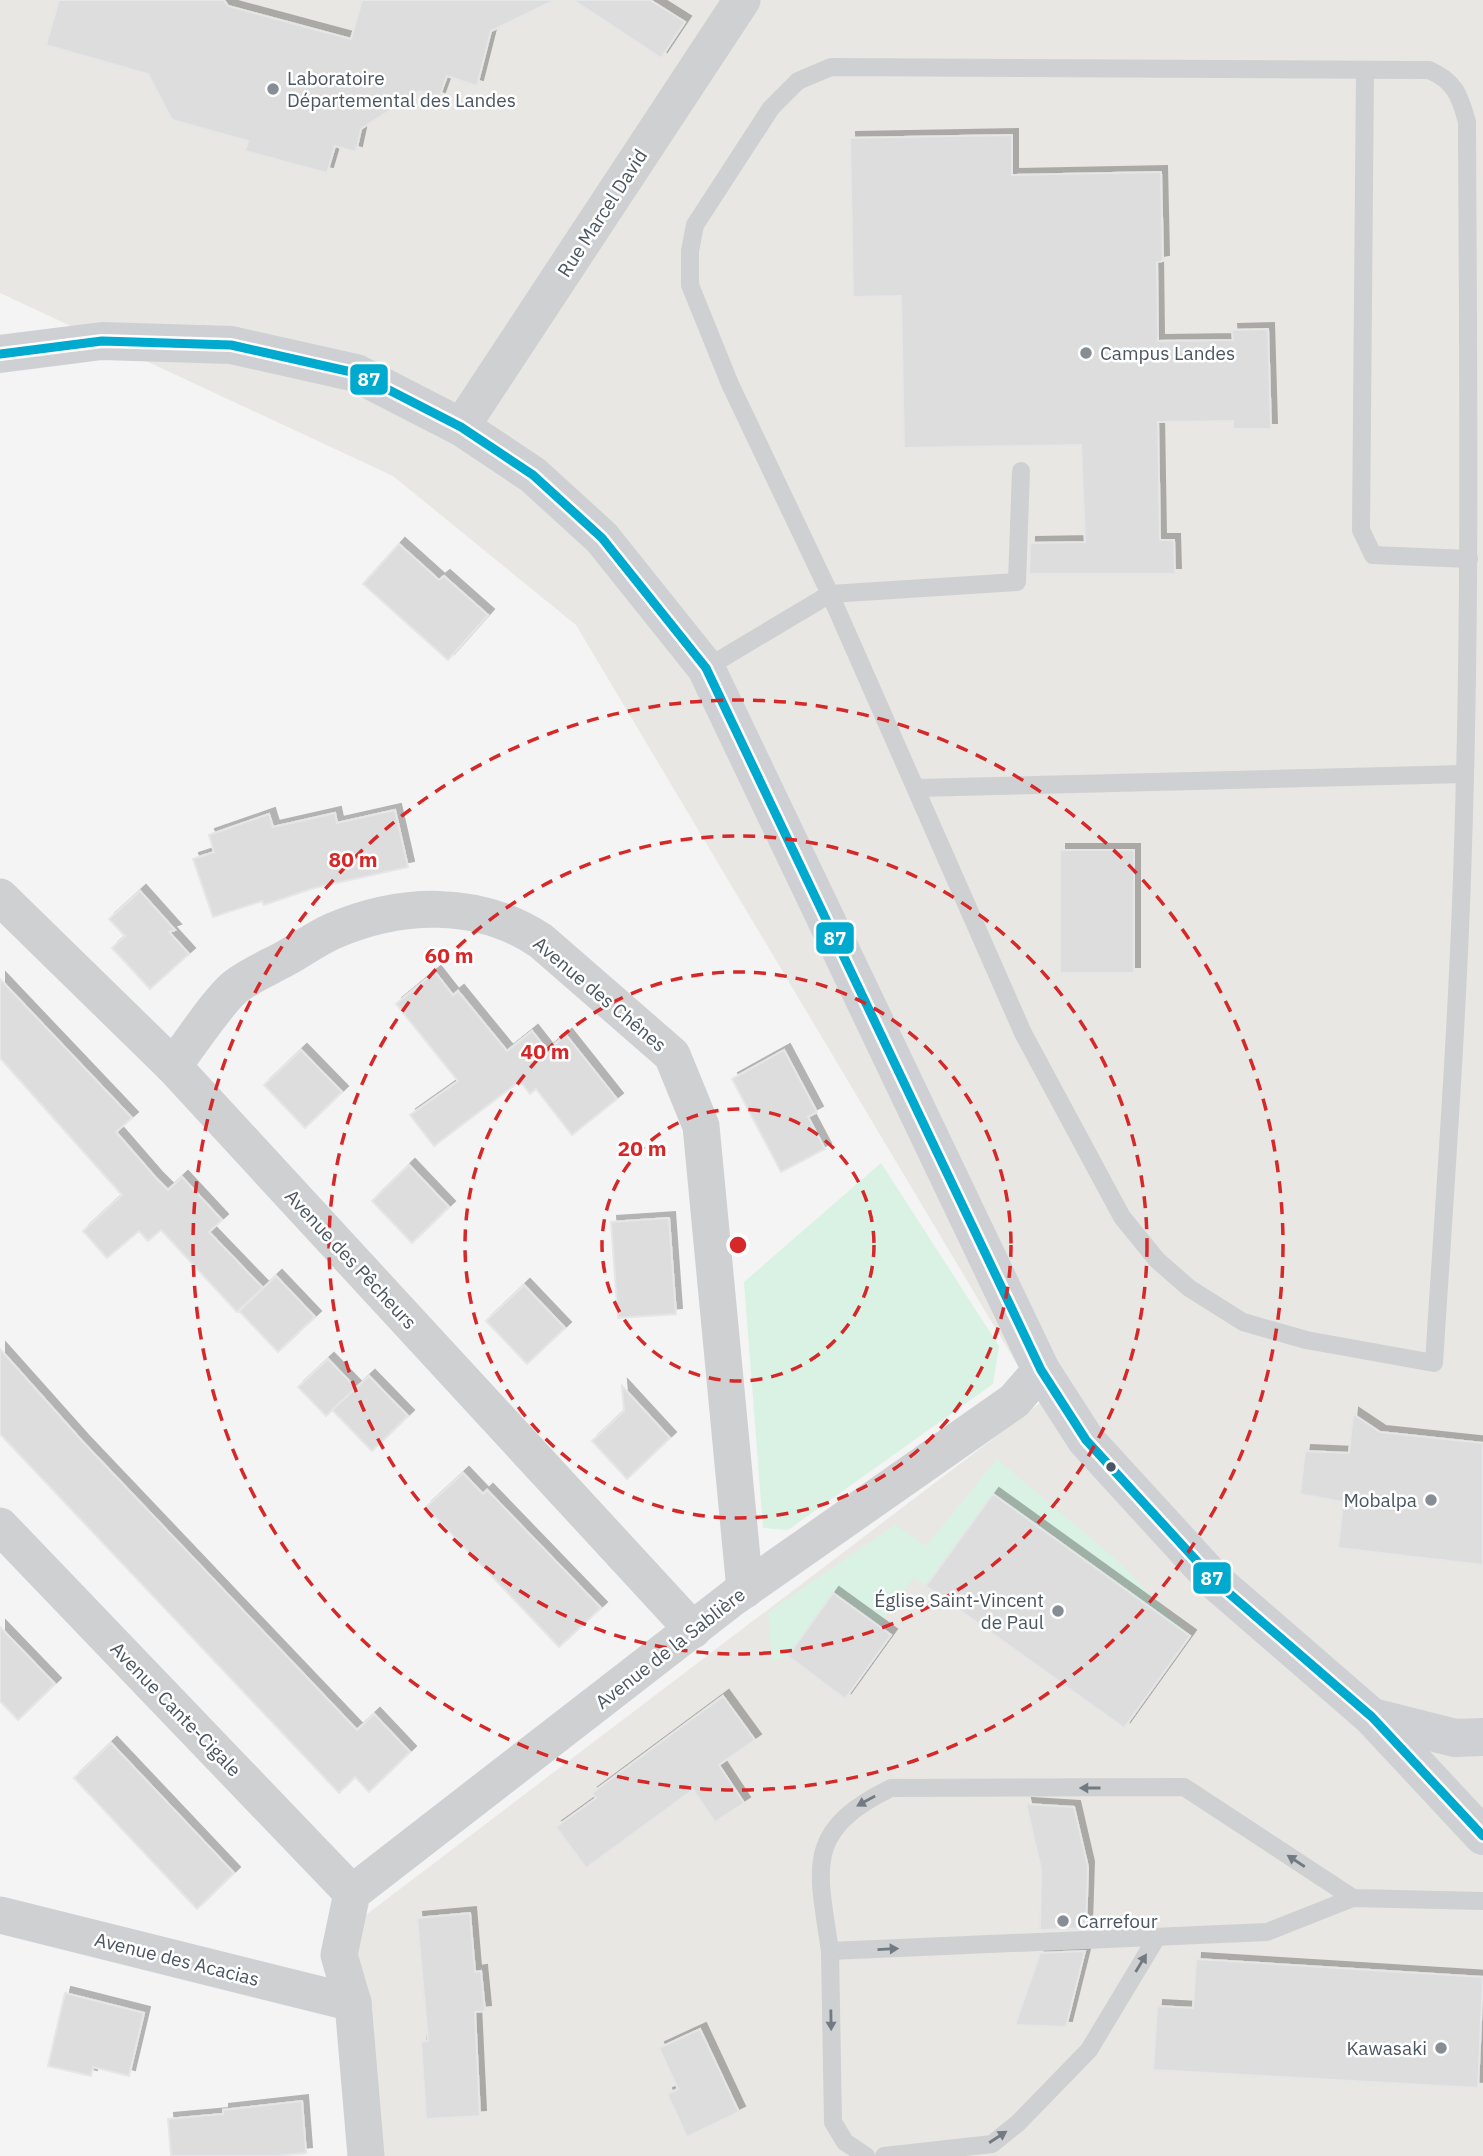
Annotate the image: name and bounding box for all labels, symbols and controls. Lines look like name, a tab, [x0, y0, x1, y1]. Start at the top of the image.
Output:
place label: Laboratoire Départemental des Landes	[287, 66, 516, 112]
marker: Laboratoire Départemental des Landes	[265, 81, 281, 97]
street label: Rue Marcel David	[552, 145, 652, 281]
place label: Campus Landes	[1100, 341, 1235, 365]
marker: Campus Landes	[1078, 345, 1094, 361]
line badge: 87	[349, 363, 389, 396]
text: 87	[358, 367, 380, 391]
text: 80 m	[329, 845, 377, 873]
line badge: 87	[815, 921, 855, 955]
text: 87	[824, 926, 846, 950]
street label: Avenue des Chênes	[528, 931, 672, 1057]
text: 60 m	[425, 941, 473, 969]
text: 40 m	[521, 1037, 569, 1065]
text: 20 m	[618, 1134, 666, 1162]
street label: Avenue des Pêcheurs	[280, 1184, 422, 1334]
centre of rings	[726, 1233, 750, 1257]
unlabelled marker	[1104, 1460, 1118, 1474]
place label: Mobalpa	[1343, 1488, 1417, 1512]
marker: Mobalpa	[1423, 1492, 1439, 1508]
line badge: 87	[1192, 1561, 1232, 1595]
text: 87	[1201, 1566, 1223, 1590]
street label: Avenue de la Sablière	[590, 1582, 750, 1714]
place label: Église Saint-Vincent de Paul	[874, 1588, 1044, 1634]
marker: Église Saint-Vincent de Paul	[1050, 1603, 1066, 1619]
street label: Avenue Cante-Cigale	[106, 1637, 246, 1781]
one-way arrow	[1079, 1782, 1101, 1794]
one-way arrow	[856, 1795, 876, 1806]
one-way arrow	[1286, 1854, 1306, 1867]
place label: Carrefour	[1077, 1909, 1158, 1933]
marker: Carrefour	[1055, 1913, 1071, 1929]
street label: Avenue des Acacias	[92, 1927, 262, 1991]
one-way arrow	[877, 1943, 899, 1954]
one-way arrow	[1135, 1954, 1147, 1973]
one-way arrow	[826, 2009, 837, 2031]
place label: Kawasaki	[1346, 2036, 1427, 2060]
marker: Kawasaki	[1433, 2040, 1449, 2056]
one-way arrow	[989, 2131, 1008, 2144]

